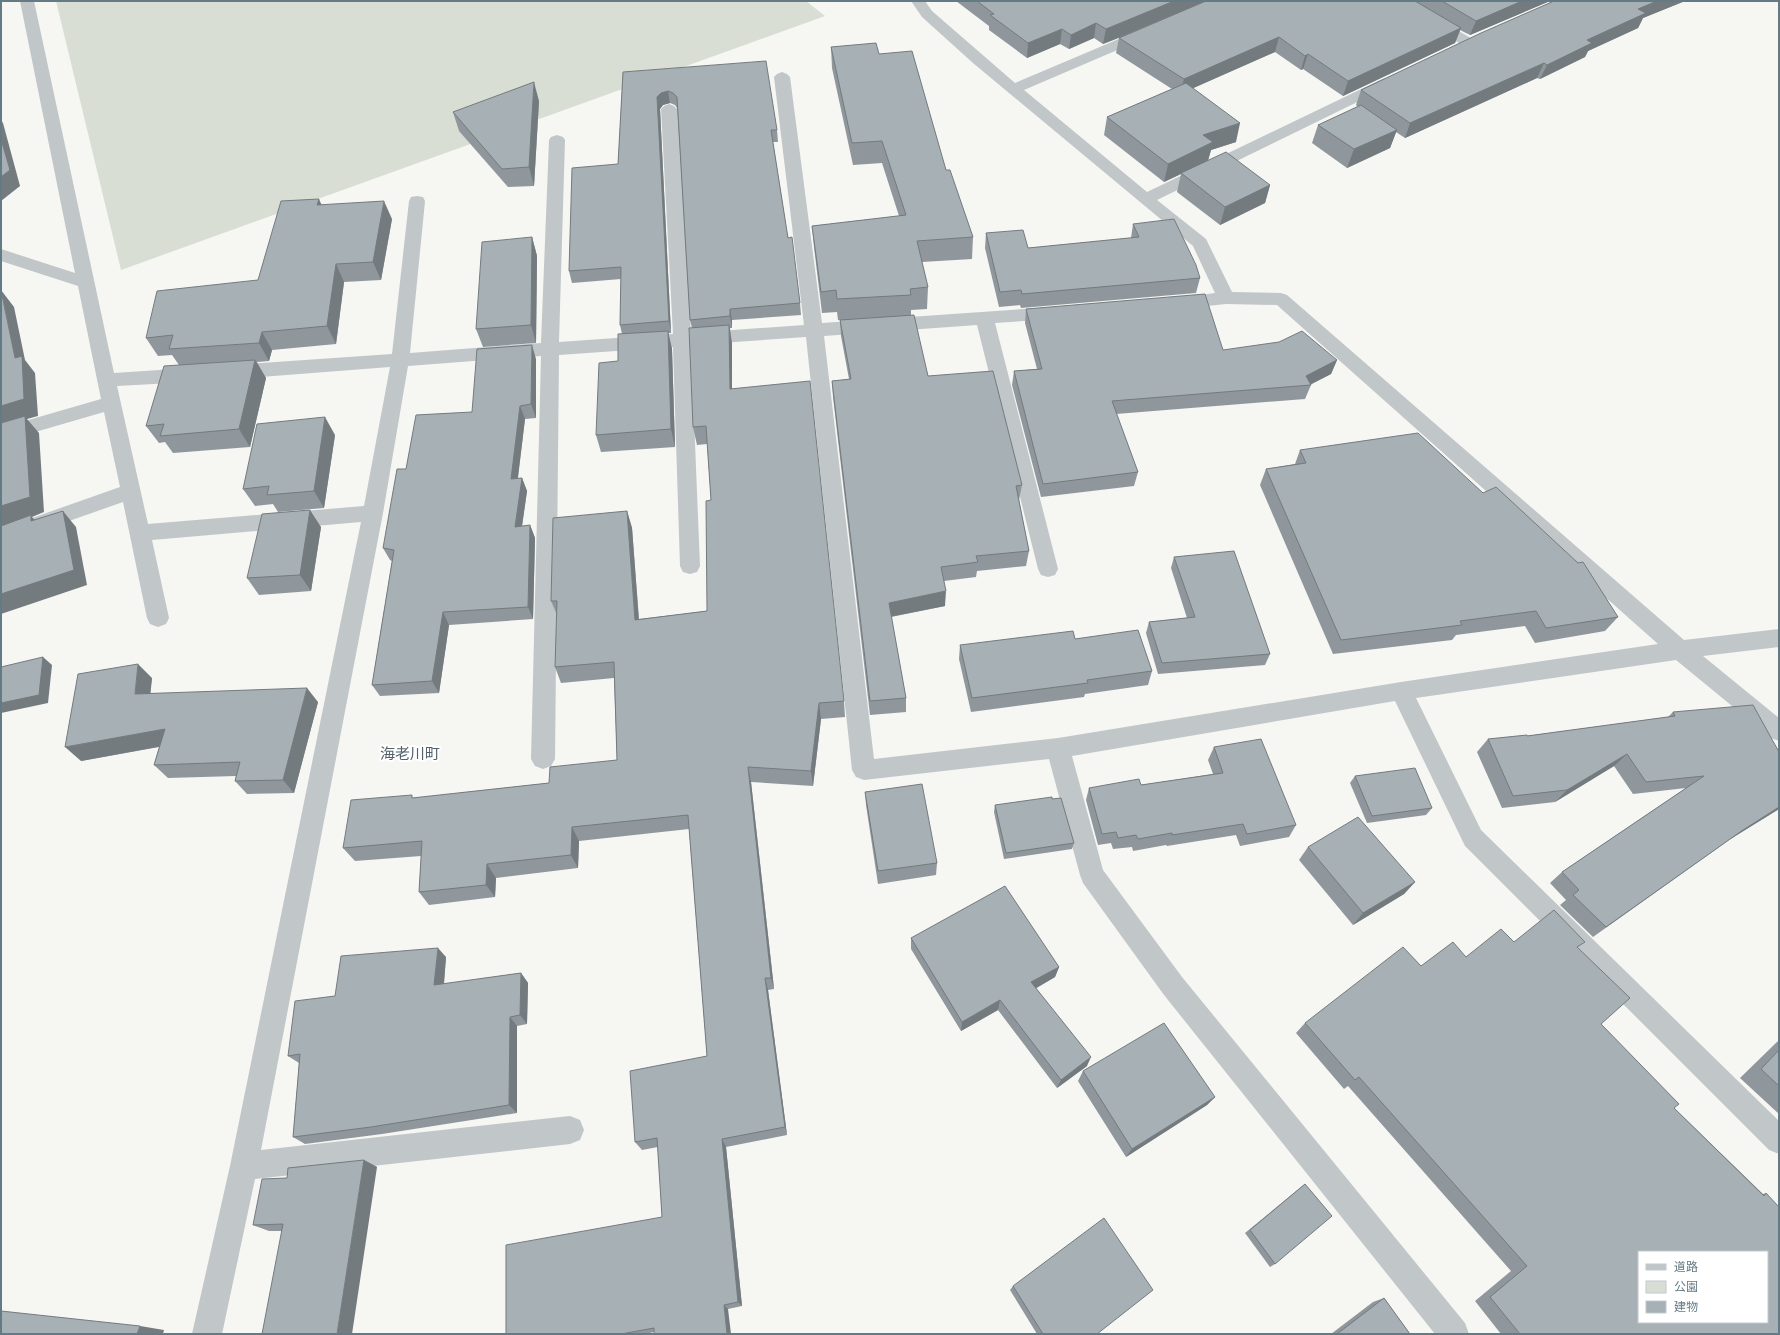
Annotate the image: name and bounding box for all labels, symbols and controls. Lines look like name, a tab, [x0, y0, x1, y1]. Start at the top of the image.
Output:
district label: 海老川町	[380, 745, 440, 763]
legend	[1638, 1251, 1768, 1323]
text: 道路	[1674, 1259, 1698, 1274]
text: 公園	[1674, 1279, 1698, 1294]
text: 建物	[1674, 1299, 1698, 1314]

